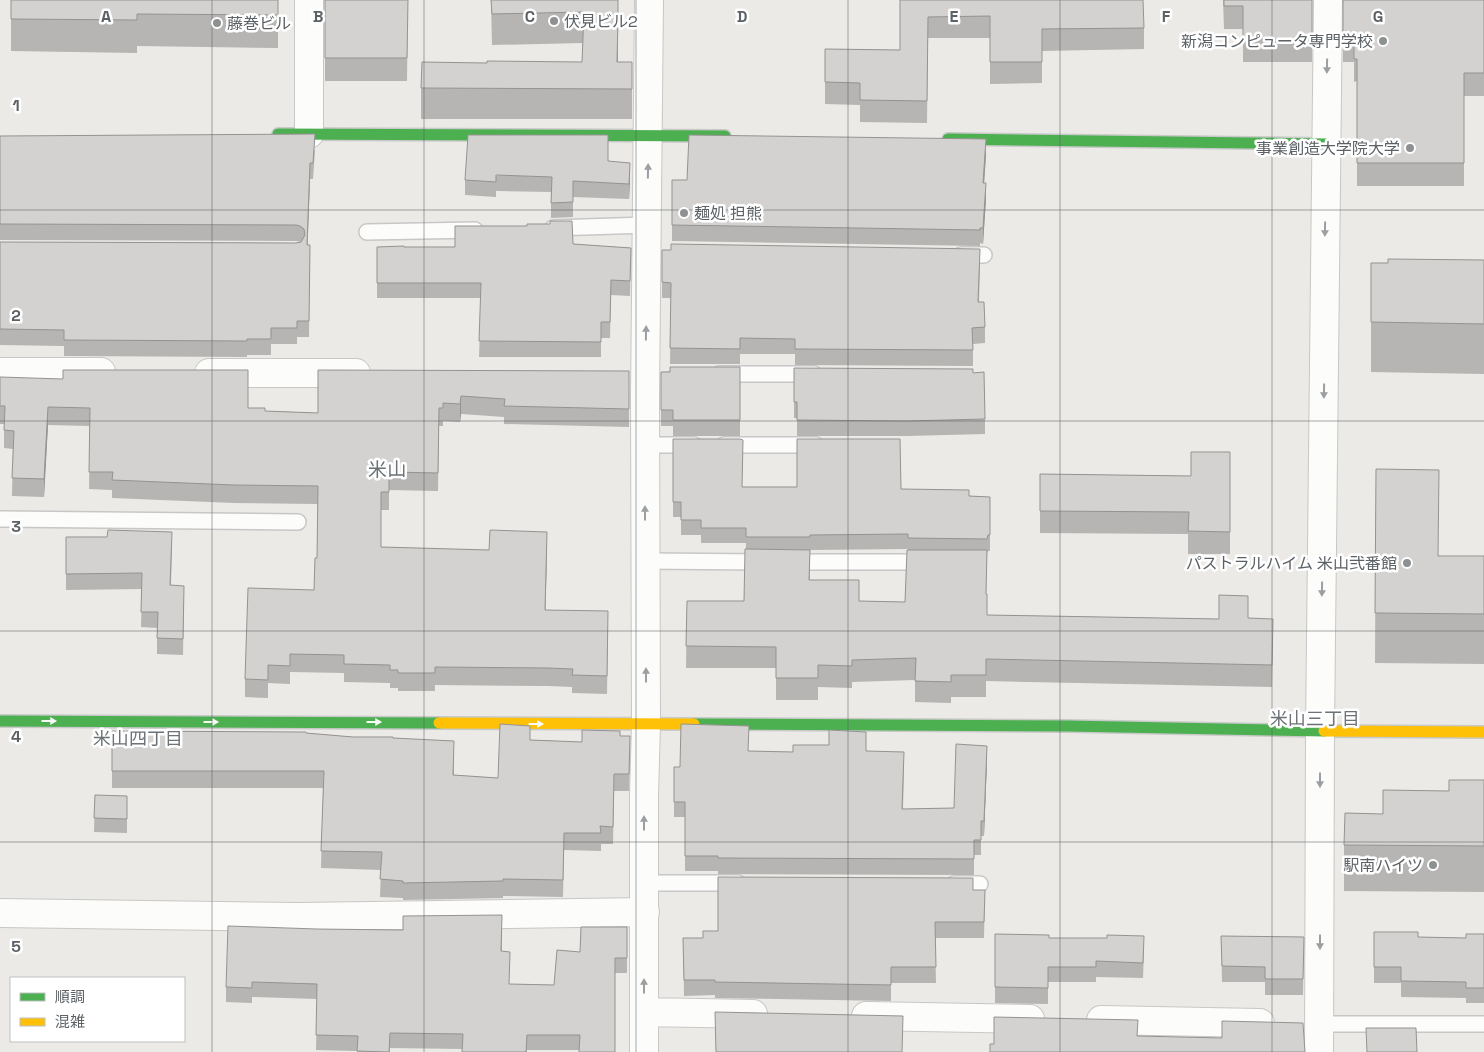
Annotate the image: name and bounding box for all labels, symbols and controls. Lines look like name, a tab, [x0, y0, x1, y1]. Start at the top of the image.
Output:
text: A	[101, 6, 111, 27]
text: B	[313, 6, 323, 27]
text: C	[525, 6, 535, 27]
text: D	[737, 6, 747, 27]
text: E	[950, 6, 959, 27]
text: F	[1162, 6, 1171, 27]
text: G	[1373, 6, 1383, 27]
place label: 伏見ビル2	[564, 11, 638, 32]
place label: 藤巻ビル	[227, 13, 291, 34]
marker: 伏見ビル2	[548, 15, 560, 27]
marker: 藤巻ビル	[211, 17, 223, 29]
place label: 新潟コンピュータ専門学校	[1181, 31, 1373, 52]
marker: 新潟コンピュータ専門学校	[1377, 35, 1389, 47]
one-way arrow	[1323, 58, 1331, 74]
text: 1	[12, 95, 20, 116]
place label: 事業創造大学院大学	[1256, 138, 1400, 159]
marker: 事業創造大学院大学	[1404, 142, 1416, 154]
one-way arrow	[644, 162, 652, 178]
place label: 麺処 担熊	[694, 203, 762, 224]
marker: 麺処 担熊	[678, 207, 690, 219]
one-way arrow	[1321, 221, 1329, 237]
text: 2	[11, 305, 21, 326]
one-way arrow	[642, 325, 650, 341]
one-way arrow	[1320, 383, 1328, 399]
district label: 米山	[368, 457, 406, 482]
one-way arrow	[641, 505, 649, 521]
text: 3	[11, 516, 21, 537]
place label: パストラルハイム 米山弐番館	[1186, 553, 1397, 574]
marker: パストラルハイム 米山弐番館	[1401, 557, 1413, 569]
one-way arrow	[1318, 581, 1326, 597]
one-way arrow	[642, 667, 650, 683]
district label: 米山三丁目	[1270, 707, 1360, 730]
one-way arrow	[41, 717, 57, 725]
one-way arrow	[203, 718, 219, 726]
one-way arrow	[366, 719, 382, 727]
one-way arrow	[528, 720, 544, 728]
text: 4	[11, 726, 21, 747]
district label: 米山四丁目	[93, 727, 183, 750]
one-way arrow	[1316, 772, 1324, 788]
one-way arrow	[640, 815, 648, 831]
place label: 駅南ハイツ	[1343, 855, 1423, 876]
marker: 駅南ハイツ	[1427, 859, 1439, 871]
one-way arrow	[1316, 934, 1324, 950]
text: 5	[11, 936, 21, 957]
legend	[10, 977, 185, 1042]
one-way arrow	[641, 978, 649, 994]
text: 順調	[55, 987, 85, 1006]
text: 混雑	[55, 1012, 85, 1031]

